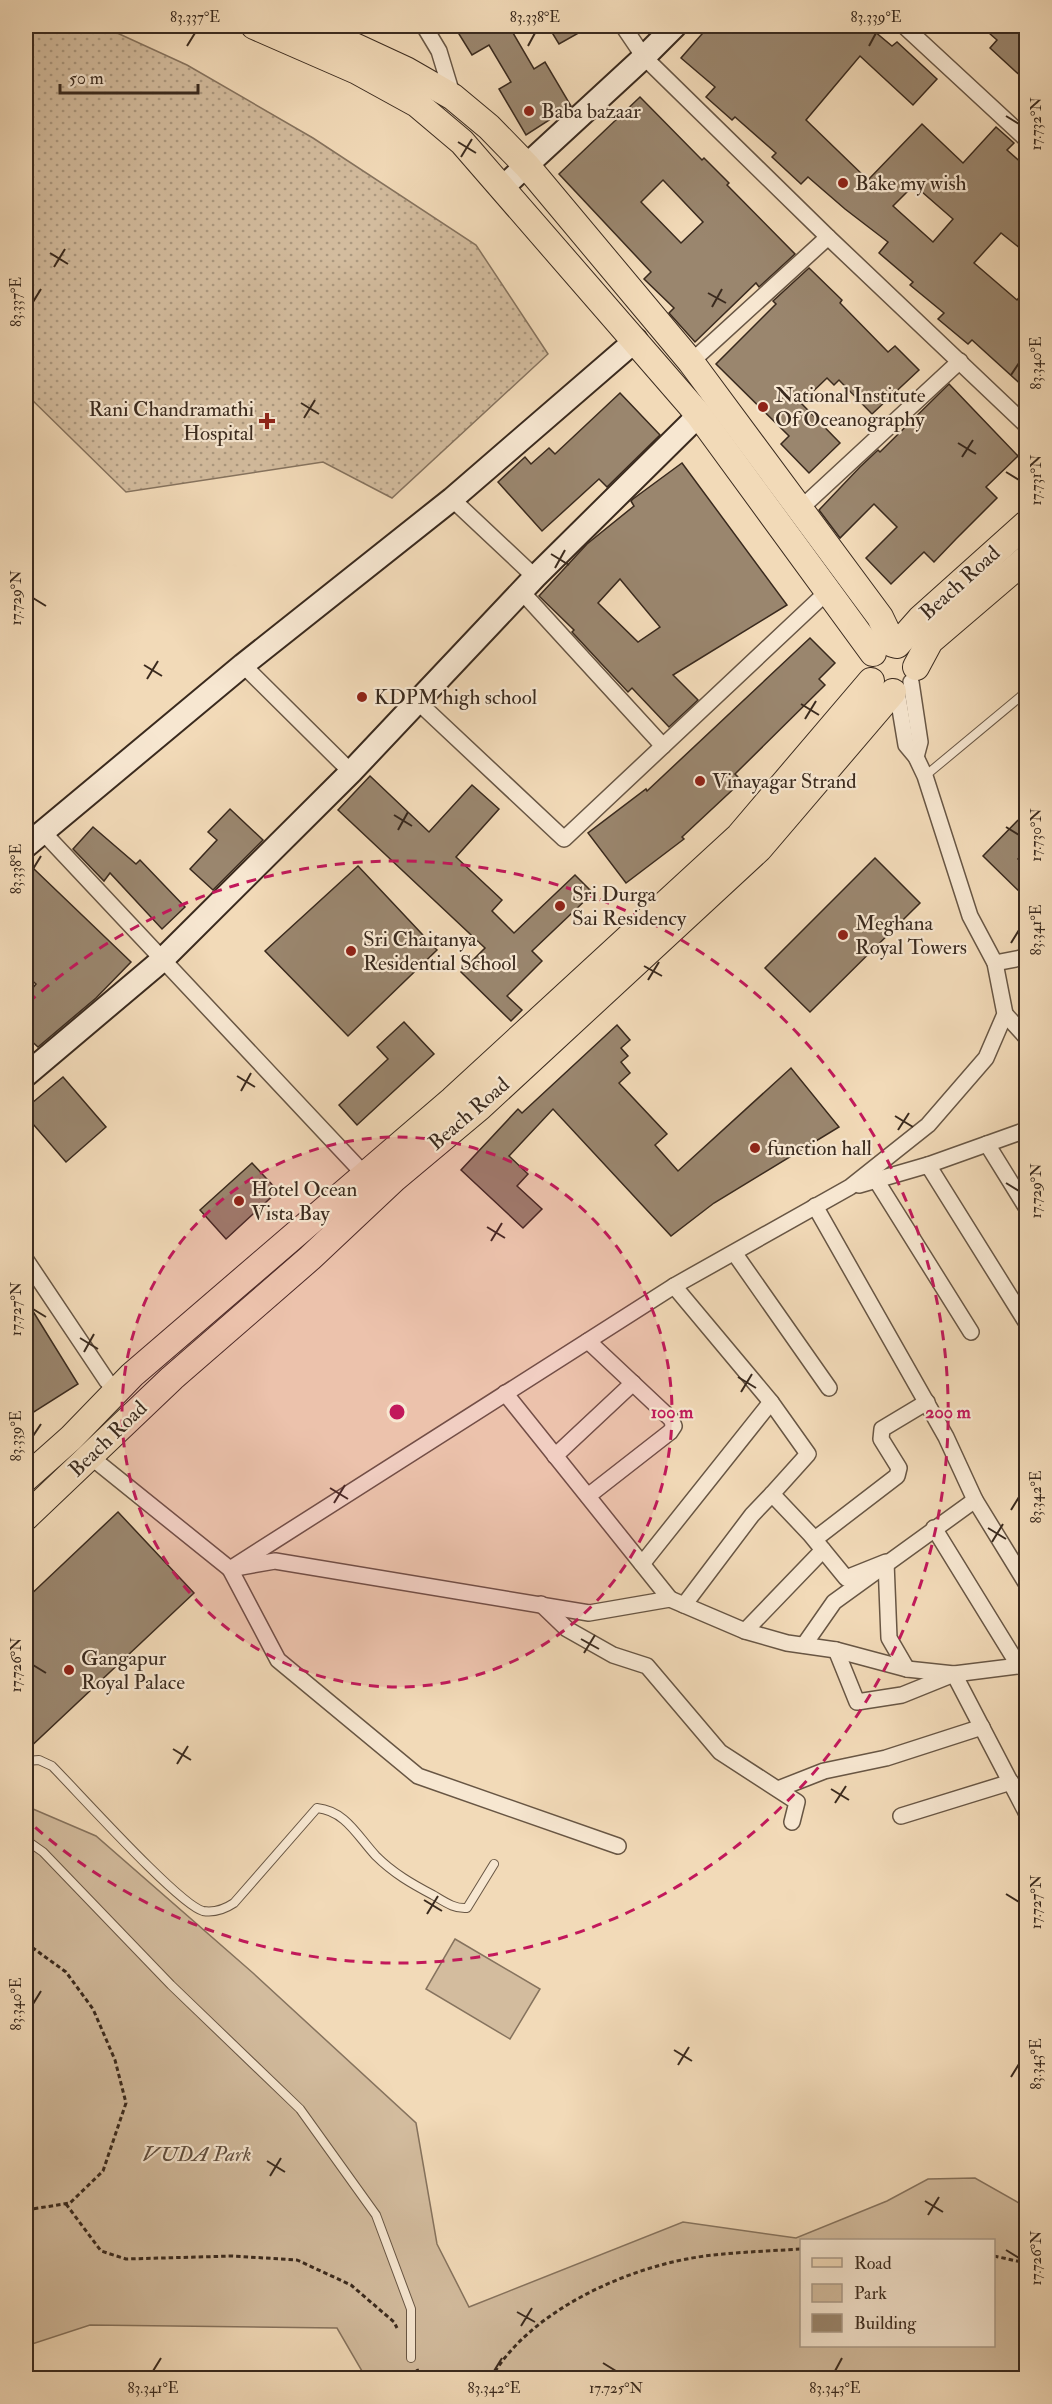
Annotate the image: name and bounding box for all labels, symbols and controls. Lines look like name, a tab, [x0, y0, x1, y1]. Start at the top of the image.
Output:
text: 83.337°E	[170, 8, 220, 27]
text: 83.338°E	[510, 8, 560, 27]
text: 83.339°E	[851, 8, 902, 27]
scale bar	[60, 57, 198, 95]
text: 50 m	[69, 67, 104, 90]
text: 17.732°N	[1027, 97, 1046, 151]
place label: Baba bazaar	[541, 98, 641, 125]
marker: Baba bazaar	[522, 104, 536, 118]
place label: Bake my wish	[855, 170, 967, 197]
marker: Bake my wish	[836, 176, 850, 190]
text: 83.337°E	[7, 277, 26, 327]
text: 83.340°E	[1027, 336, 1046, 390]
place label: National Institute Of Oceanography	[775, 382, 926, 433]
place label: Rani Chandramathi Hospital	[89, 396, 255, 447]
marker: National Institute Of Oceanography	[756, 400, 770, 414]
marker: Rani Chandramathi Hospital	[258, 412, 276, 430]
text: 17.731°N	[1027, 454, 1046, 505]
street label: Beach Road	[914, 539, 1006, 626]
text: 17.729°N	[7, 570, 26, 626]
place label: KDPM high school	[374, 684, 538, 711]
marker: KDPM high school	[355, 690, 369, 704]
place label: Vinayagar Strand	[712, 768, 857, 795]
marker: Vinayagar Strand	[693, 774, 707, 788]
text: 17.730°N	[1027, 808, 1046, 862]
text: 83.338°E	[7, 844, 26, 894]
place label: Sri Durga Sai Residency	[572, 881, 687, 932]
marker: Sri Durga Sai Residency	[553, 899, 567, 913]
text: 83.341°E	[1027, 904, 1046, 955]
place label: Meghana Royal Towers	[855, 910, 967, 961]
place label: Sri Chaitanya Residential School	[363, 926, 517, 977]
marker: Meghana Royal Towers	[836, 928, 850, 942]
marker: Sri Chaitanya Residential School	[344, 944, 358, 958]
street label: Beach Road	[423, 1071, 516, 1157]
place label: function hall	[767, 1135, 873, 1162]
marker: function hall	[748, 1141, 762, 1155]
text: 17.729°N	[1027, 1163, 1046, 1219]
place label: Hotel Ocean Vista Bay	[251, 1176, 357, 1227]
marker: Hotel Ocean Vista Bay	[232, 1194, 246, 1208]
text: 17.727°N	[7, 1281, 26, 1336]
street label: Beach Road	[63, 1394, 153, 1483]
text: 100 m	[651, 1401, 694, 1424]
text: 200 m	[925, 1401, 972, 1424]
centre of rings	[387, 1402, 407, 1422]
text: 83.339°E	[7, 1410, 26, 1462]
text: 83.342°E	[1027, 1470, 1046, 1524]
text: 17.726°N	[7, 1637, 26, 1693]
place label: Gangapur Royal Palace	[81, 1645, 185, 1696]
marker: Gangapur Royal Palace	[62, 1663, 76, 1677]
text: 17.727°N	[1027, 1874, 1046, 1929]
text: 83.340°E	[7, 1977, 26, 2031]
text: 83.343°E	[1027, 2038, 1046, 2090]
park label: VUDA Park	[142, 2141, 252, 2168]
text: 17.726°N	[1027, 2230, 1046, 2286]
legend	[800, 2239, 995, 2347]
text: Road	[854, 2252, 892, 2275]
text: Park	[854, 2282, 887, 2305]
text: Building	[854, 2312, 917, 2335]
text: 83.341°E	[128, 2379, 179, 2398]
text: 83.342°E	[467, 2379, 521, 2398]
text: 17.725°N	[589, 2379, 644, 2398]
text: 83.343°E	[809, 2379, 861, 2398]

